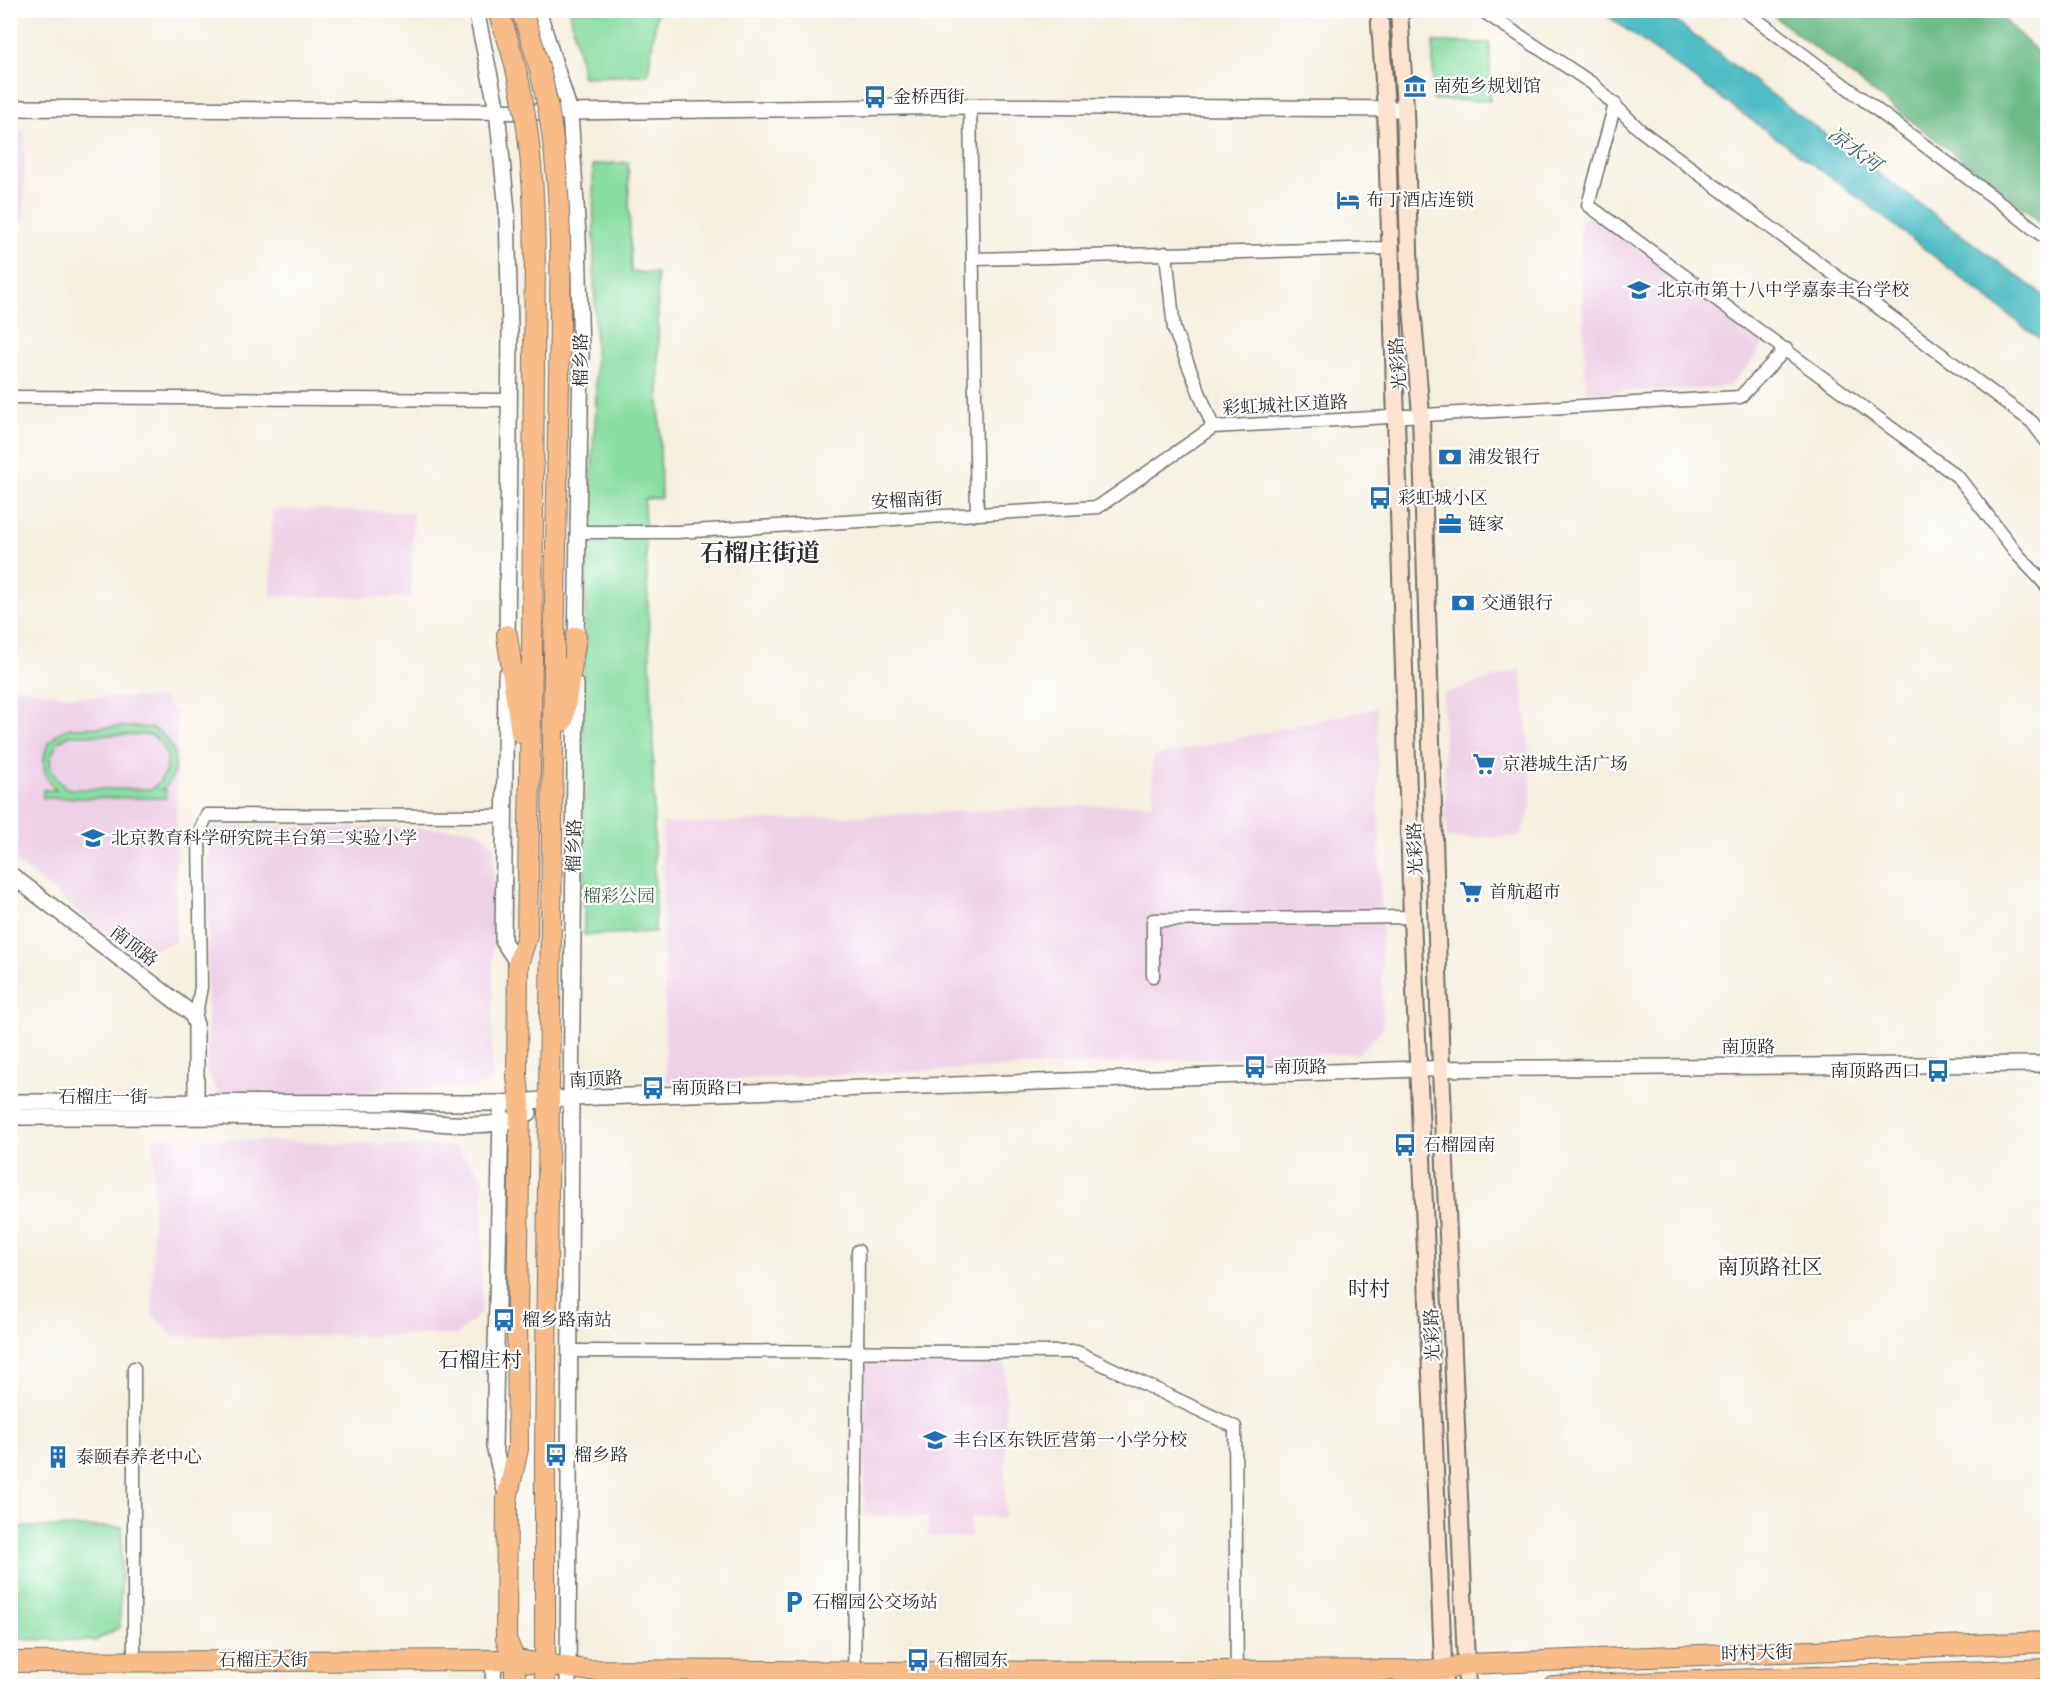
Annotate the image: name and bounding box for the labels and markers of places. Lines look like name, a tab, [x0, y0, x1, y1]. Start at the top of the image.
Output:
place label: 南苑乡规划馆	[1433, 72, 1541, 99]
museum icon: 南苑乡规划馆	[1402, 73, 1428, 99]
place label: 金桥西街	[893, 83, 965, 110]
bus stop icon: 金桥西街	[862, 84, 888, 110]
place label: 布丁酒店连锁	[1366, 186, 1474, 213]
hotel icon: 布丁酒店连锁	[1335, 187, 1361, 213]
place label: 北京市第十八中学嘉泰丰台学校	[1657, 276, 1909, 303]
school or university icon: 北京市第十八中学嘉泰丰台学校	[1626, 277, 1652, 303]
place label: 浦发银行	[1468, 443, 1540, 470]
bank icon: 浦发银行	[1437, 444, 1463, 470]
place label: 彩虹城小区	[1398, 484, 1488, 511]
bus stop icon: 彩虹城小区	[1367, 485, 1393, 511]
place label: 链家	[1468, 510, 1504, 537]
office icon: 链家	[1437, 511, 1463, 537]
place label: 交通银行	[1481, 589, 1553, 616]
bank icon: 交通银行	[1450, 590, 1476, 616]
place label: 京港城生活广场	[1502, 750, 1628, 777]
supermarket icon: 京港城生活广场	[1471, 751, 1497, 777]
place label: 北京教育科学研究院丰台第二实验小学	[111, 824, 417, 851]
school or university icon: 北京教育科学研究院丰台第二实验小学	[80, 825, 106, 851]
place label: 首航超市	[1489, 878, 1561, 905]
supermarket icon: 首航超市	[1458, 879, 1484, 905]
place label: 南顶路	[1273, 1053, 1327, 1080]
bus stop icon: 南顶路	[1242, 1054, 1268, 1080]
place label: 南顶路西口	[1830, 1057, 1920, 1084]
bus stop icon: 南顶路西口	[1925, 1058, 1951, 1084]
place label: 南顶路口	[671, 1074, 743, 1101]
bus stop icon: 南顶路口	[640, 1075, 666, 1101]
place label: 石榴园南	[1423, 1131, 1495, 1158]
bus stop icon: 石榴园南	[1392, 1132, 1418, 1158]
place label: 榴乡路南站	[522, 1306, 612, 1333]
bus stop icon: 榴乡路南站	[491, 1307, 517, 1333]
place label: 丰台区东铁匠营第一小学分校	[953, 1426, 1187, 1453]
school or university icon: 丰台区东铁匠营第一小学分校	[922, 1427, 948, 1453]
place label: 榴乡路	[574, 1441, 628, 1468]
bus stop icon: 榴乡路	[543, 1442, 569, 1468]
place label: 泰颐春养老中心	[76, 1443, 202, 1470]
building icon: 泰颐春养老中心	[45, 1444, 71, 1470]
place label: 石榴园公交场站	[812, 1588, 938, 1615]
parking icon: 石榴园公交场站	[781, 1589, 807, 1615]
place label: 石榴园东	[936, 1646, 1008, 1673]
bus stop icon: 石榴园东	[905, 1647, 931, 1673]

